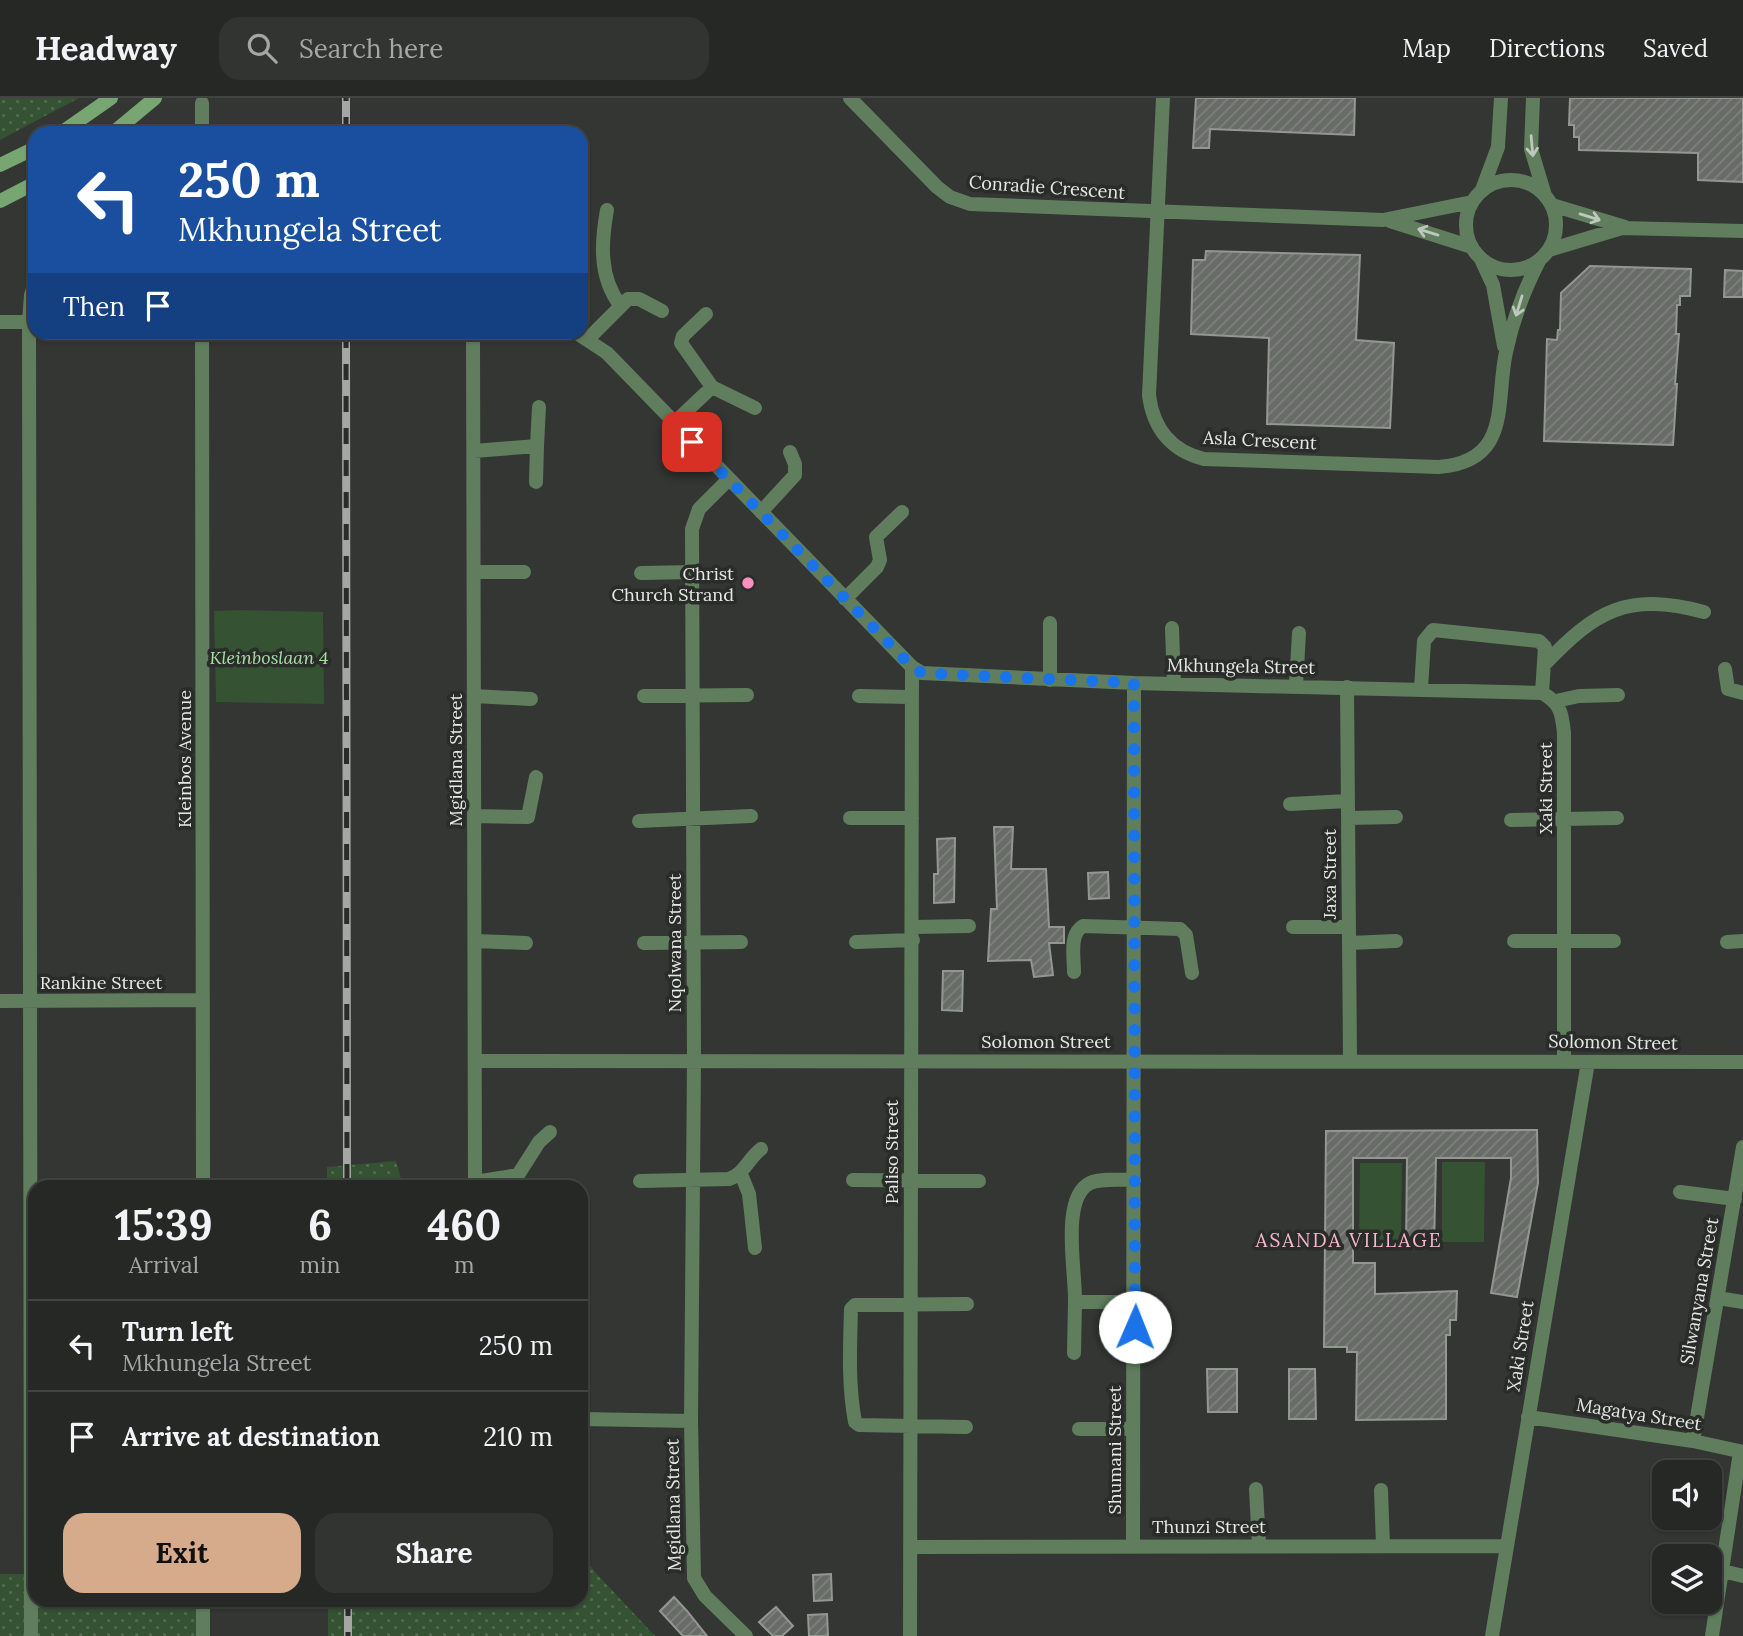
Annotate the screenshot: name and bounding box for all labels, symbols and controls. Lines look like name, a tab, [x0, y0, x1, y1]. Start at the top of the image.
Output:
search box	[219, 17, 709, 80]
text: Headway	[35, 27, 177, 69]
icon: search	[243, 29, 281, 67]
text: Search here	[299, 32, 443, 65]
text: Map	[1402, 33, 1451, 64]
text: Directions	[1489, 33, 1605, 64]
text: Saved	[1643, 33, 1708, 64]
one-way arrow	[1526, 134, 1539, 157]
text: 250 m	[178, 148, 320, 210]
icon: left	[63, 154, 154, 245]
street label: Conradie Crescent	[968, 170, 1126, 204]
text: Mkhungela Street	[178, 209, 442, 250]
one-way arrow	[1578, 211, 1600, 224]
one-way arrow	[1417, 225, 1439, 238]
icon: arrive	[139, 287, 177, 325]
text: Then	[63, 290, 125, 323]
one-way arrow	[1511, 295, 1524, 317]
pin	[662, 412, 722, 472]
icon: arrive	[673, 423, 711, 461]
street label: Asla Crescent	[1202, 425, 1317, 454]
place label: Christ Church Strand	[611, 562, 734, 606]
marker: Christ Church Strand	[740, 575, 756, 591]
park label: Kleinboslaan 4	[210, 646, 328, 669]
street label: Mkhungela Street	[1167, 653, 1315, 679]
street label: Kleinbos Avenue	[173, 690, 196, 828]
street label: Mgidlana Street	[444, 694, 467, 826]
street label: Xaki Street	[1534, 742, 1557, 834]
street label: Jaxa Street	[1318, 829, 1341, 920]
street label: Nqolwana Street	[663, 874, 686, 1012]
street label: Rankine Street	[40, 971, 162, 994]
street label: Solomon Street	[1548, 1029, 1678, 1055]
street label: Solomon Street	[981, 1030, 1111, 1053]
street label: Paliso Street	[880, 1100, 903, 1204]
text: 15:39	[115, 1198, 213, 1252]
text: 6	[308, 1198, 332, 1252]
text: 460	[427, 1198, 501, 1252]
street label: Silwanyana Street	[1675, 1216, 1723, 1366]
district label: ASANDA VILLAGE	[1255, 1228, 1442, 1252]
text: Arrival	[129, 1250, 199, 1279]
text: min	[300, 1250, 341, 1279]
text: m	[454, 1250, 475, 1279]
position arrow	[1098, 1290, 1172, 1364]
street label: Xaki Street	[1501, 1299, 1539, 1393]
text: Turn left	[122, 1315, 233, 1348]
icon: left	[63, 1327, 101, 1365]
text: 250 m	[479, 1329, 553, 1362]
text: Mkhungela Street	[122, 1348, 311, 1377]
street label: Shumani Street	[1103, 1386, 1126, 1514]
street label: Magatya Street	[1575, 1393, 1703, 1435]
icon: arrive	[63, 1418, 101, 1456]
text: Arrive at destination	[122, 1420, 380, 1453]
text: 210 m	[483, 1420, 553, 1453]
street label: Mgidlana Street	[660, 1438, 686, 1572]
map controls	[1652, 1460, 1722, 1614]
button: sound	[1652, 1460, 1722, 1530]
button: Exit	[63, 1513, 301, 1593]
button: Share	[315, 1513, 553, 1593]
street label: Thunzi Street	[1152, 1515, 1266, 1538]
button: layers	[1652, 1544, 1722, 1614]

